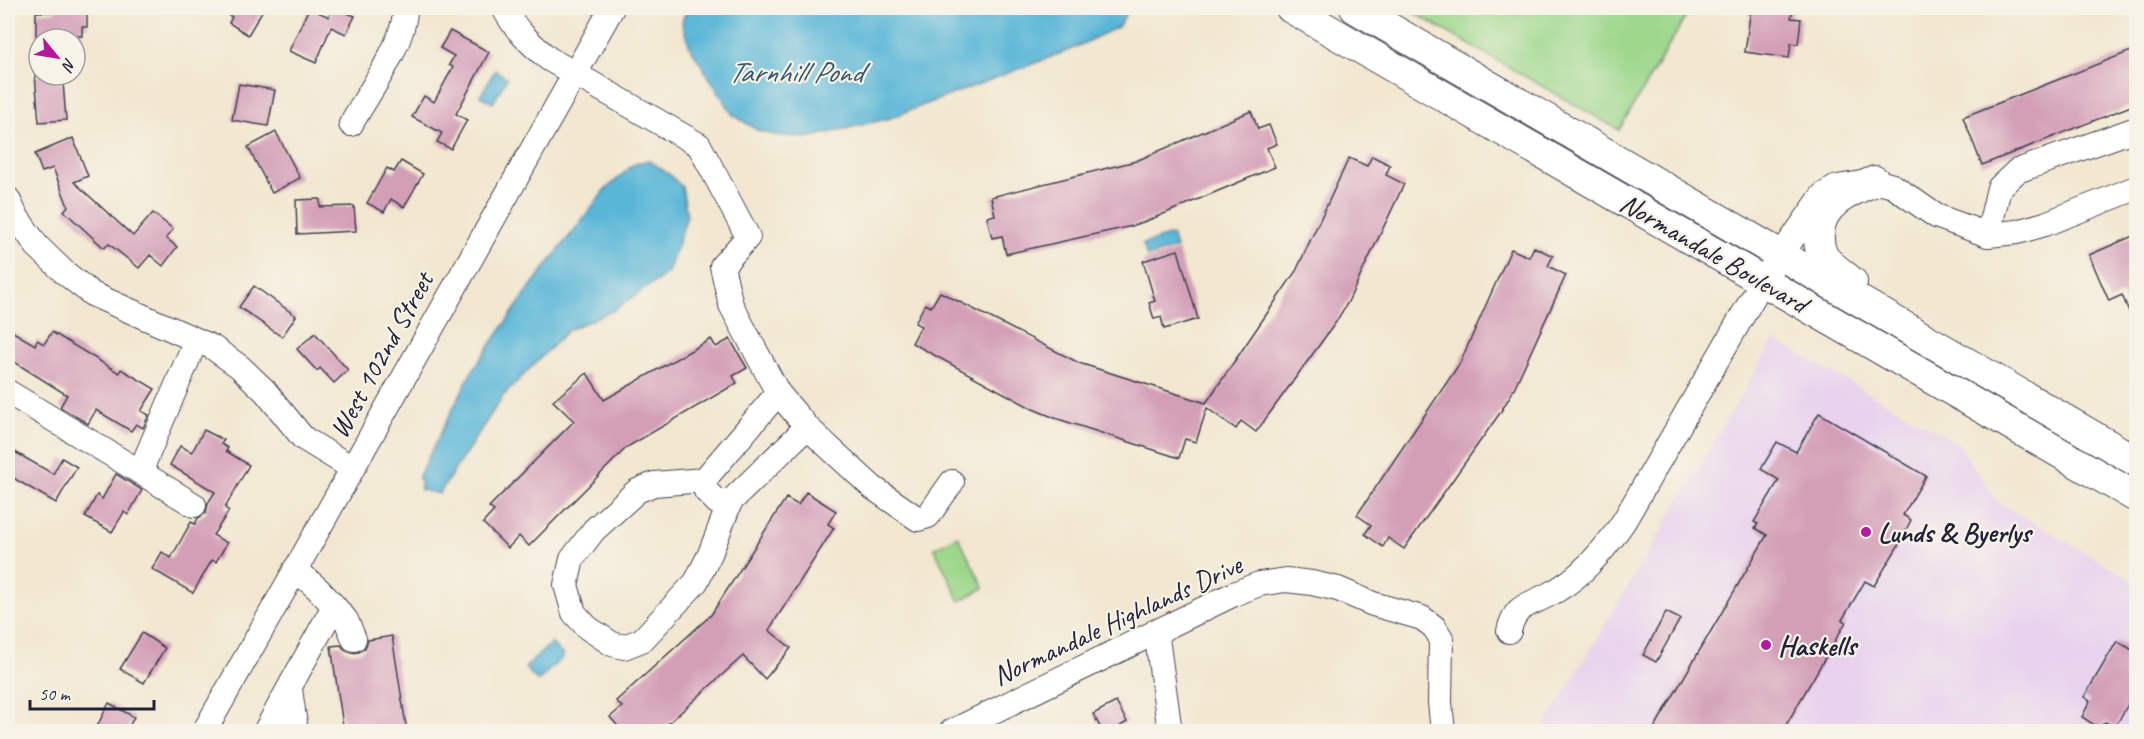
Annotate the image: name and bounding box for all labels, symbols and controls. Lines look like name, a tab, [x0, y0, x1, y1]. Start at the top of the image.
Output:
north arrow	[27, 27, 87, 87]
water label: Tarnhill Pond	[728, 53, 871, 91]
text: N	[56, 55, 80, 76]
street label: Normandale Boulevard	[1614, 185, 1818, 323]
street label: West 102nd Street	[321, 264, 442, 444]
place label: Lunds & Byerlys	[1878, 515, 2034, 550]
marker: Lunds & Byerlys	[1859, 525, 1873, 539]
street label: Normandale Highlands Drive	[987, 546, 1249, 693]
place label: Haskells	[1778, 628, 1859, 663]
marker: Haskells	[1759, 638, 1773, 652]
scale bar	[30, 673, 154, 711]
text: 50 m	[39, 683, 72, 705]

